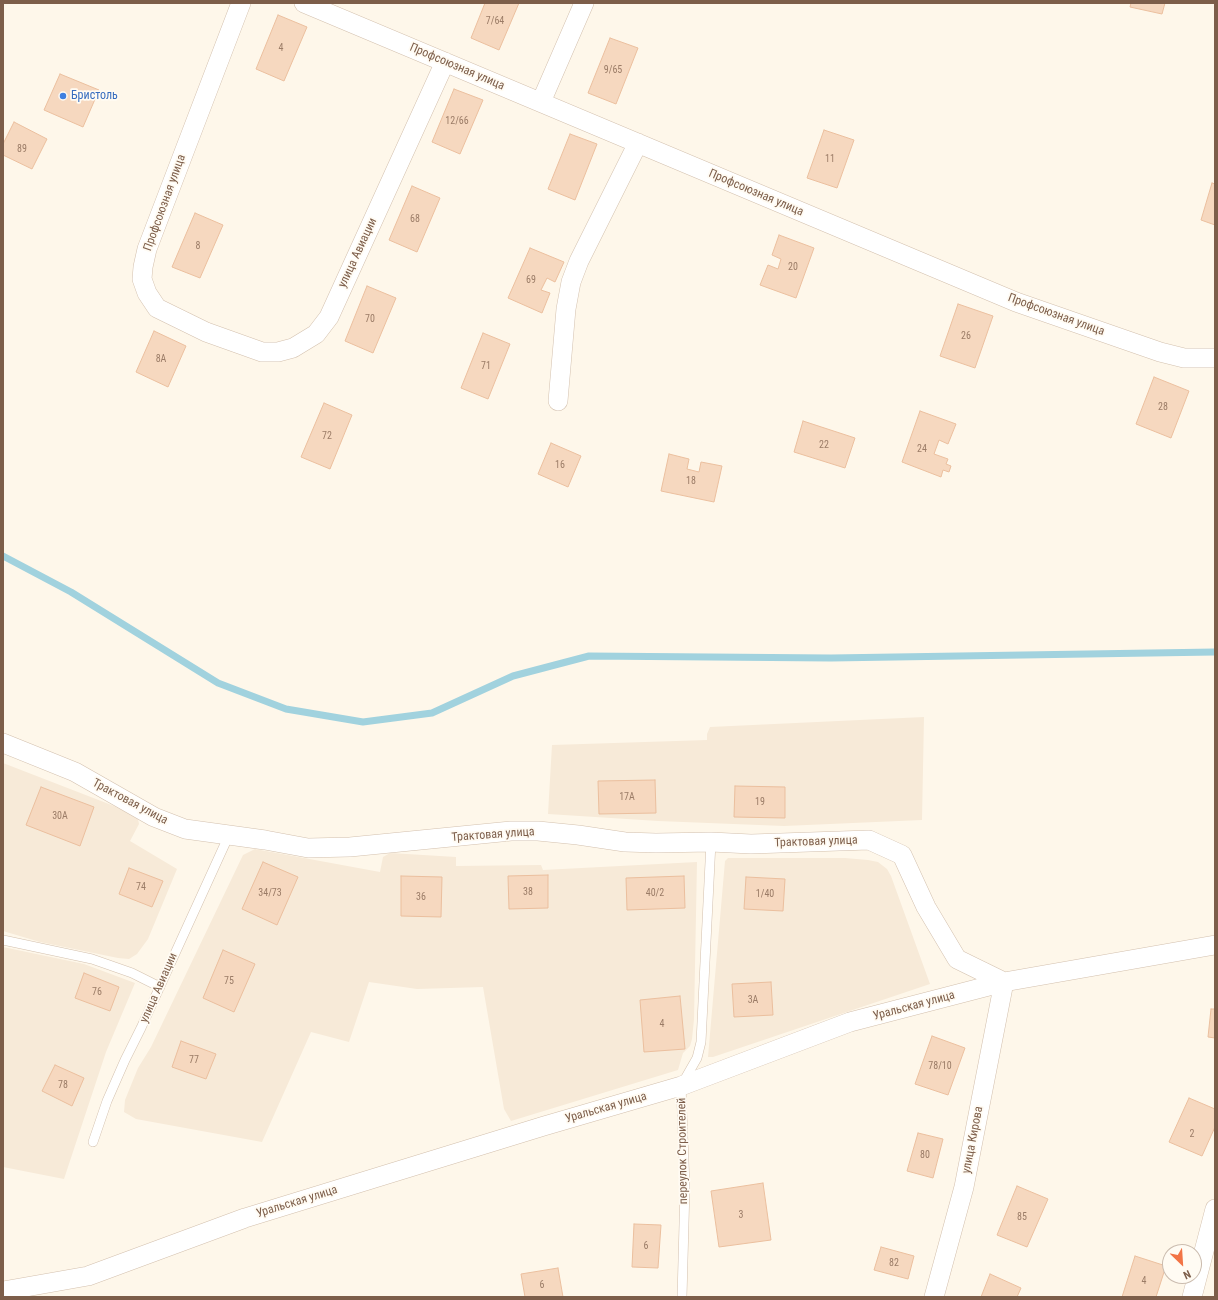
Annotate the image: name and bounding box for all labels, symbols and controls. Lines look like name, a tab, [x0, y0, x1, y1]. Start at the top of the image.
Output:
house number: 7/64	[486, 15, 504, 27]
street label: Профсоюзная улица	[407, 40, 507, 94]
house number: 4	[279, 42, 283, 54]
house number: 9/65	[604, 64, 622, 76]
place label: Бристоль	[71, 89, 118, 103]
marker: Бристоль	[58, 91, 68, 101]
house number: 12/66	[445, 115, 469, 127]
house number: 89	[17, 143, 27, 155]
street label: Профсоюзная улица	[141, 153, 189, 253]
house number: 11	[825, 153, 835, 165]
street label: Профсоюзная улица	[706, 166, 806, 220]
house number: 68	[410, 213, 420, 225]
street label: улица Авиации	[336, 216, 380, 290]
house number: 8	[196, 240, 200, 252]
house number: 20	[788, 261, 798, 273]
house number: 69	[526, 274, 536, 286]
street label: Профсоюзная улица	[1006, 291, 1106, 339]
house number: 70	[365, 313, 375, 325]
house number: 26	[961, 330, 971, 342]
house number: 8А	[156, 353, 166, 365]
house number: 71	[481, 360, 491, 372]
house number: 28	[1158, 401, 1168, 413]
house number: 72	[322, 430, 332, 442]
house number: 22	[819, 439, 829, 451]
house number: 24	[917, 443, 927, 455]
house number: 16	[555, 459, 565, 471]
house number: 18	[686, 475, 696, 487]
street label: Трактовая улица	[90, 776, 170, 828]
house number: 17А	[619, 791, 635, 803]
house number: 19	[755, 796, 765, 808]
house number: 30А	[52, 810, 68, 822]
street label: Трактовая улица	[451, 825, 535, 845]
street label: Трактовая улица	[774, 833, 858, 851]
house number: 74	[136, 881, 146, 893]
house number: 38	[523, 886, 533, 898]
house number: 34/73	[258, 887, 282, 899]
house number: 40/2	[646, 887, 664, 899]
house number: 1/40	[756, 888, 774, 900]
house number: 36	[416, 891, 426, 903]
street label: улица Авиации	[137, 951, 181, 1025]
house number: 75	[224, 975, 234, 987]
house number: 76	[92, 986, 102, 998]
street label: Уральская улица	[871, 988, 957, 1024]
house number: 3А	[748, 994, 758, 1006]
house number: 4	[660, 1018, 664, 1030]
house number: 77	[189, 1054, 199, 1066]
house number: 78/10	[928, 1060, 952, 1072]
house number: 78	[58, 1079, 68, 1091]
street label: Уральская улица	[564, 1089, 648, 1127]
street label: переулок Строителей	[675, 1098, 691, 1204]
street label: улица Кирова	[959, 1105, 987, 1175]
house number: 2	[1190, 1128, 1194, 1140]
house number: 80	[920, 1149, 930, 1161]
street label: Уральская улица	[255, 1183, 339, 1221]
house number: 3	[739, 1209, 743, 1221]
house number: 85	[1017, 1211, 1027, 1223]
house number: 6	[644, 1240, 648, 1252]
north arrow	[1162, 1244, 1202, 1284]
house number: 82	[889, 1257, 899, 1269]
text: N	[1181, 1267, 1193, 1282]
house number: 4	[1142, 1275, 1146, 1287]
house number: 6	[540, 1279, 544, 1291]

